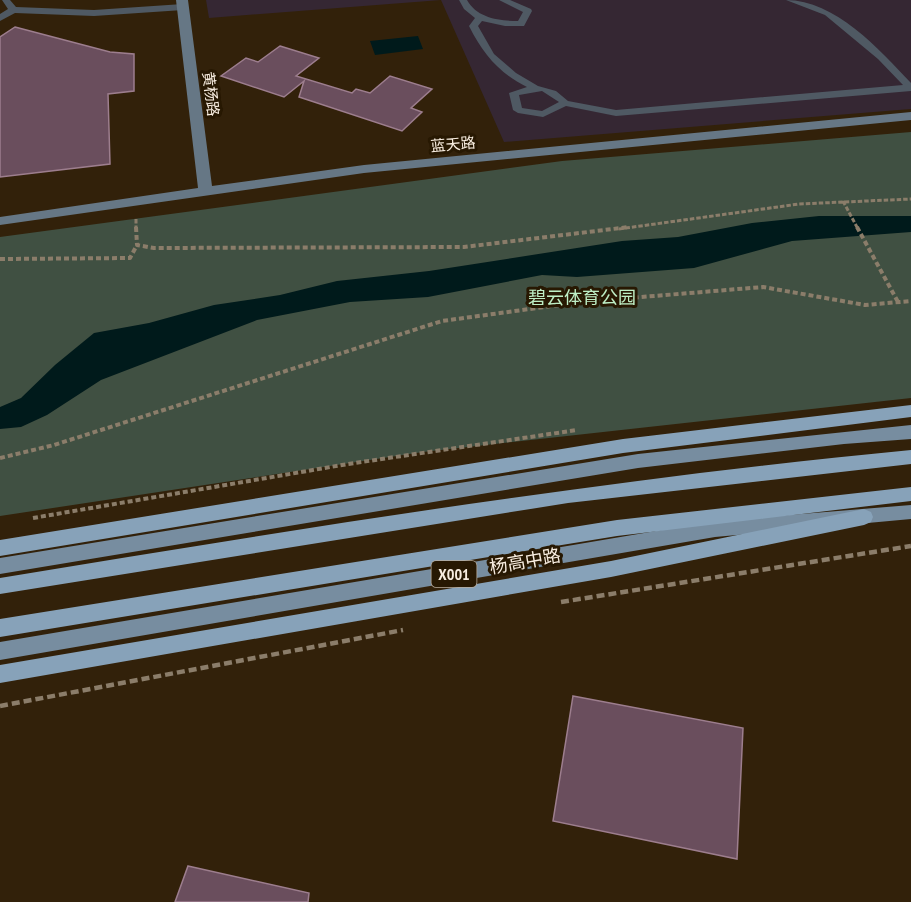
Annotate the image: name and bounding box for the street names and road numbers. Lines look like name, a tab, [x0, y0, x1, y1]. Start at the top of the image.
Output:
street label: 黄杨路	[199, 71, 223, 117]
street label: 蓝天路	[430, 133, 476, 155]
street label: 杨高中路	[488, 543, 562, 579]
road number: X001	[432, 561, 476, 587]

